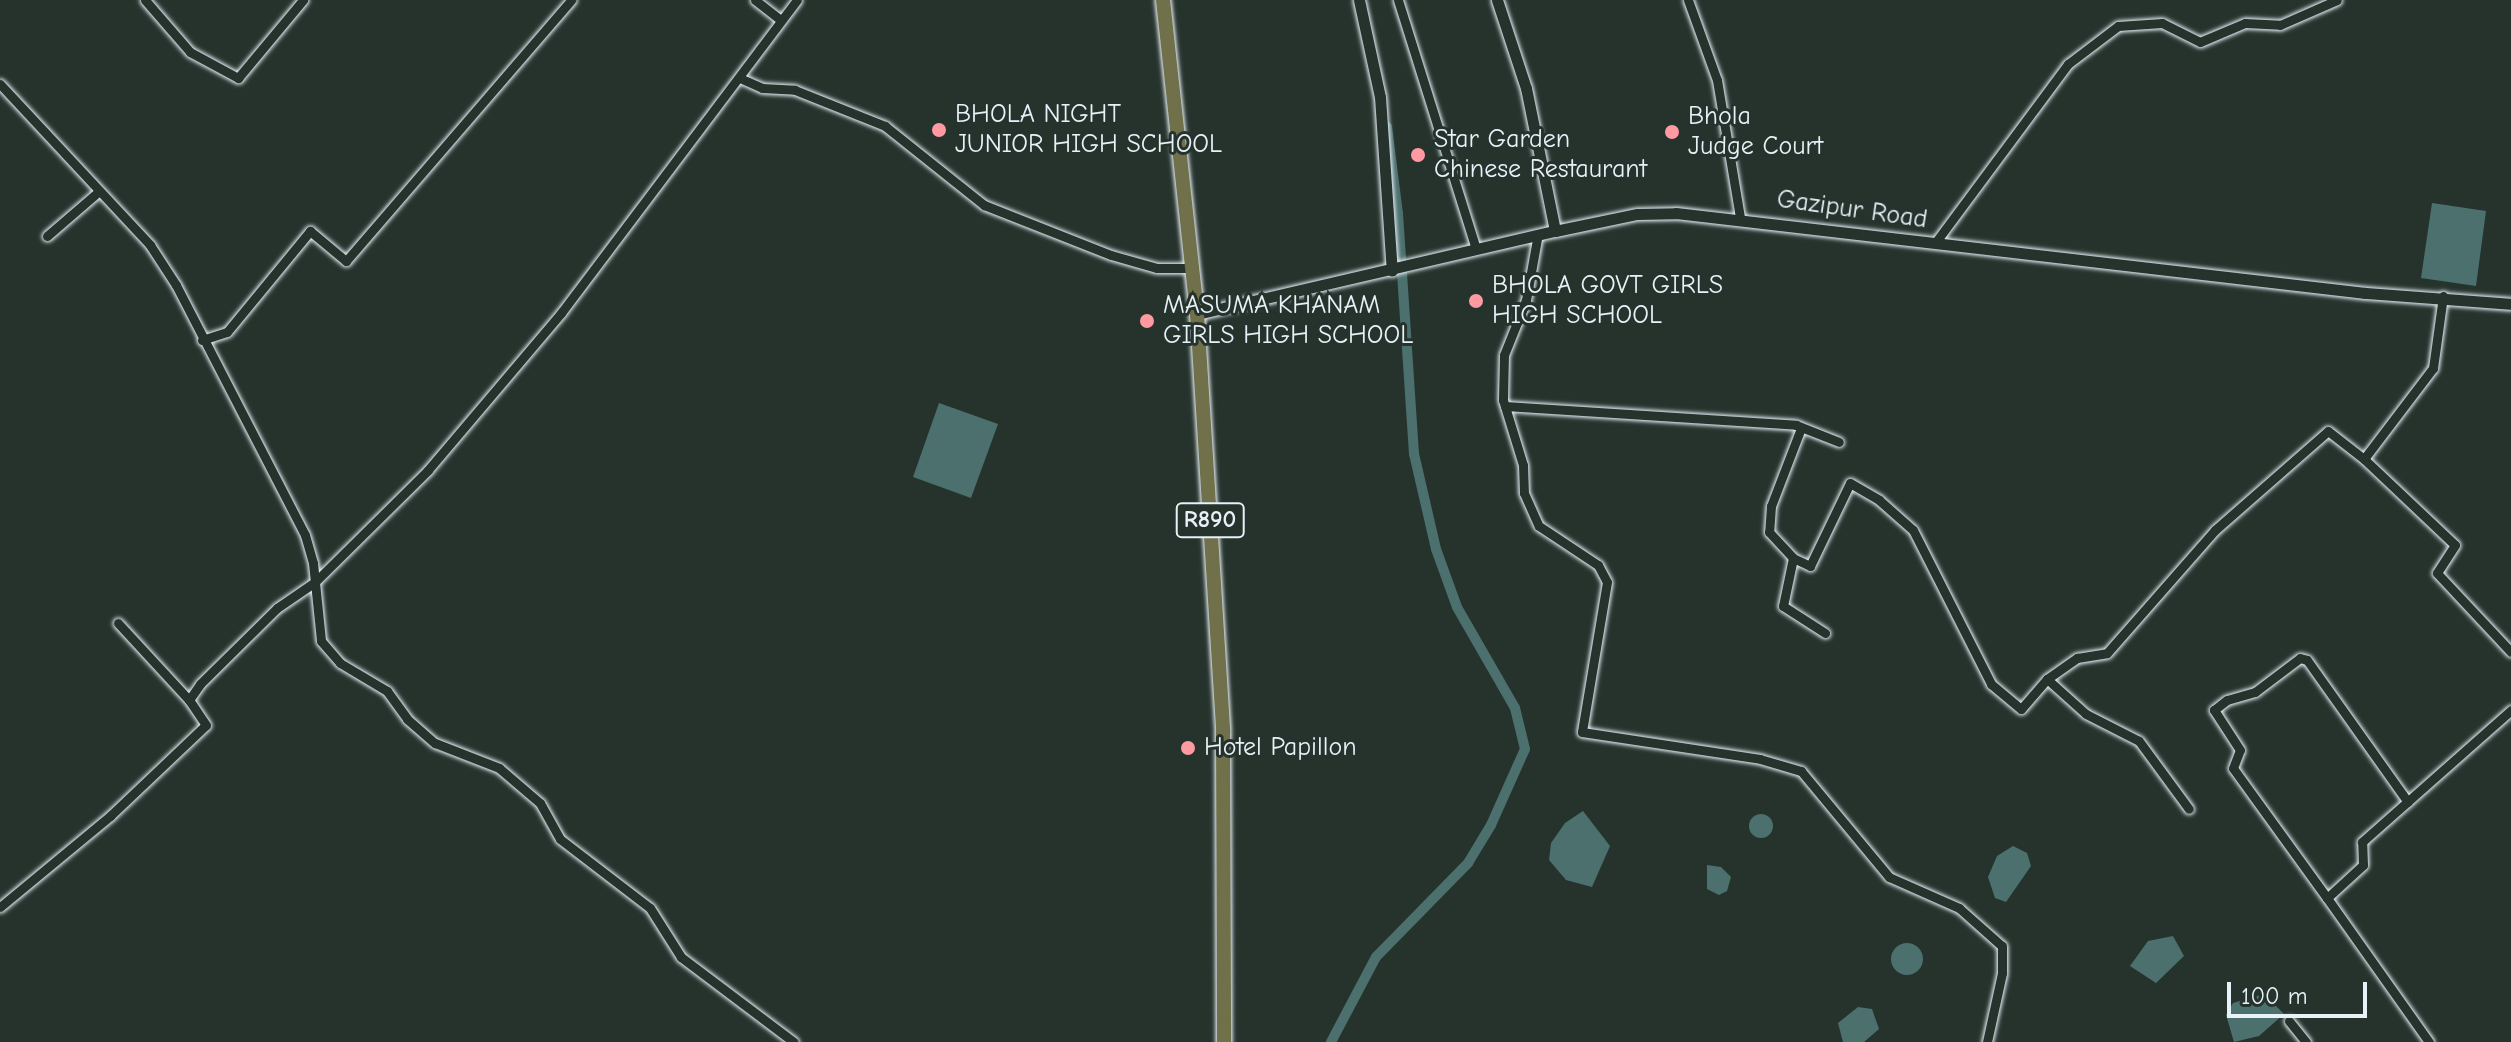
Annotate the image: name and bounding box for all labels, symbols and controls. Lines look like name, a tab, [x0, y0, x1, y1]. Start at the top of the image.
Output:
place label: BHOLA NIGHT JUNIOR HIGH SCHOOL	[955, 99, 1222, 160]
place label: Bhola Judge Court	[1688, 101, 1823, 162]
marker: BHOLA NIGHT JUNIOR HIGH SCHOOL	[930, 121, 948, 139]
marker: Bhola Judge Court	[1663, 123, 1681, 141]
place label: Star Garden Chinese Restaurant	[1434, 124, 1647, 186]
marker: Star Garden Chinese Restaurant	[1409, 146, 1427, 164]
street label: Gazipur Road	[1775, 184, 1929, 236]
place label: BHOLA GOVT GIRLS HIGH SCHOOL	[1492, 270, 1723, 332]
place label: MASUMA KHANAM GIRLS HIGH SCHOOL	[1163, 290, 1413, 352]
marker: BHOLA GOVT GIRLS HIGH SCHOOL	[1467, 292, 1485, 310]
marker: MASUMA KHANAM GIRLS HIGH SCHOOL	[1138, 312, 1156, 330]
road number: R890	[1174, 500, 1246, 540]
place label: Hotel Papillon	[1204, 732, 1357, 764]
marker: Hotel Papillon	[1179, 739, 1197, 757]
scale bar	[2231, 966, 2371, 1016]
text: 100 m	[2241, 982, 2308, 1010]

